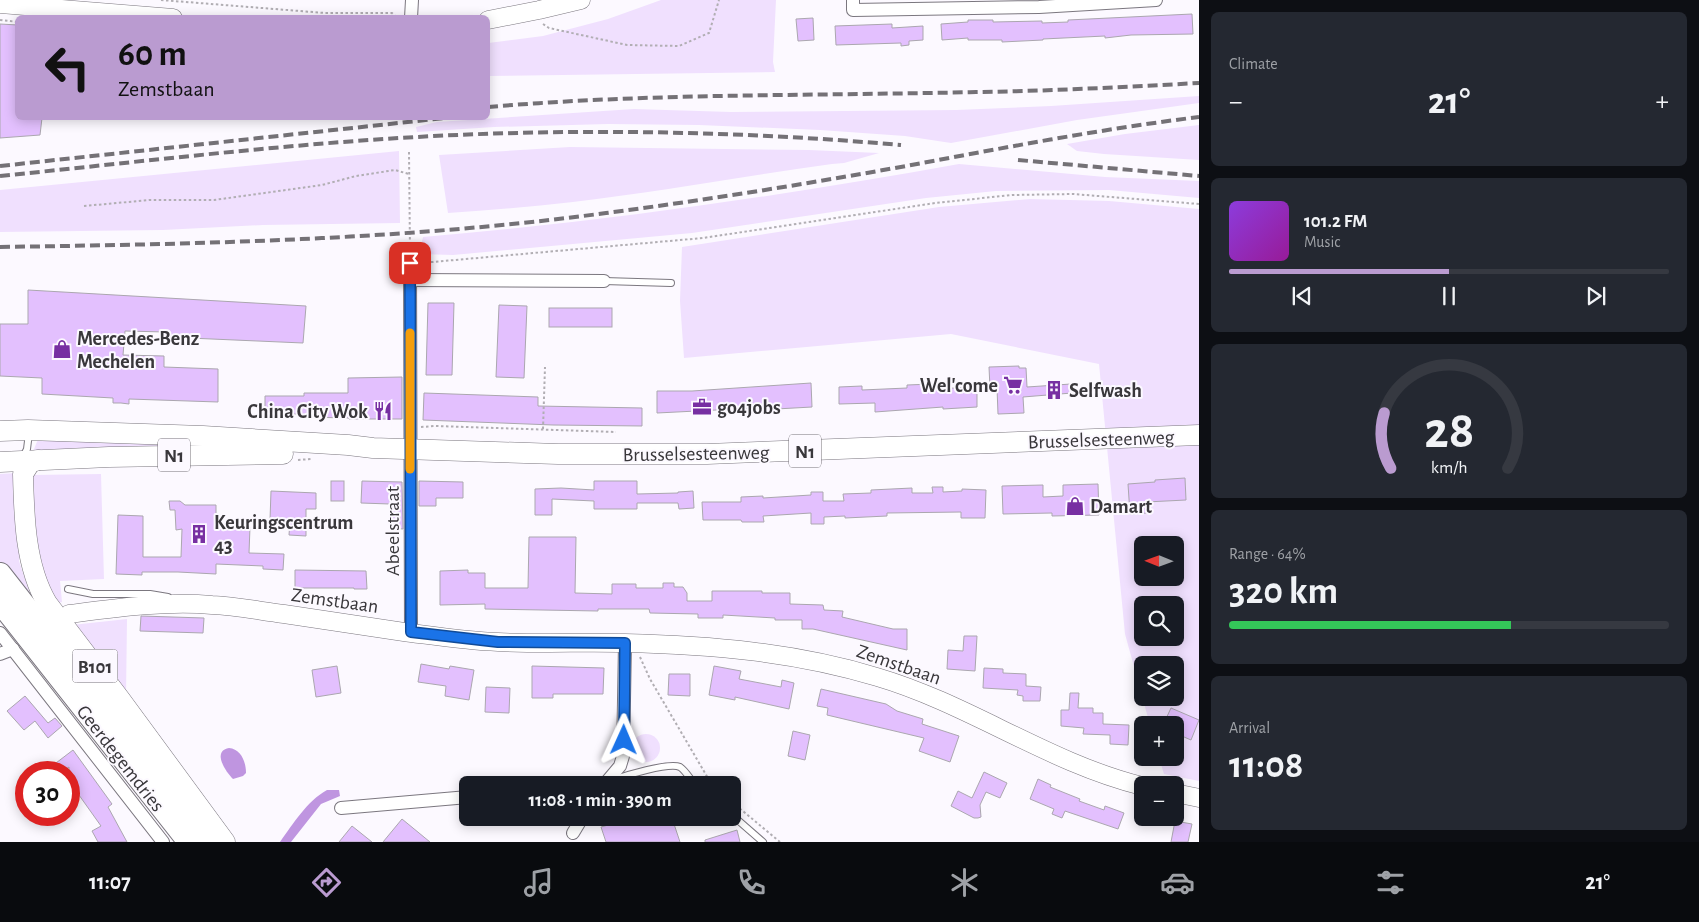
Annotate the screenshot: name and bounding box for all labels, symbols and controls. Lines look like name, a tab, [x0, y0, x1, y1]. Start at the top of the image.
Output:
icon: left	[35, 35, 100, 100]
text: 60 m	[118, 37, 187, 72]
text: Climate	[1229, 56, 1278, 72]
text: Zemstbaan	[118, 78, 215, 100]
text: 21°	[1428, 83, 1470, 121]
text: −	[1229, 88, 1242, 116]
text: +	[1656, 88, 1669, 116]
text: 101.2 FM	[1304, 212, 1367, 231]
text: Music	[1304, 234, 1340, 250]
pin	[389, 242, 431, 284]
icon: arrive	[396, 249, 424, 277]
icon: previous	[1288, 282, 1316, 310]
icon: pause	[1435, 282, 1463, 310]
icon: next	[1582, 282, 1610, 310]
place label: Mercedes-Benz Mechelen	[77, 329, 199, 372]
shop icon: Mercedes-Benz Mechelen	[51, 338, 73, 360]
supermarket icon: Wel'come	[1002, 374, 1024, 396]
place label: Wel'come	[920, 376, 998, 396]
building icon: Selfwash	[1043, 379, 1065, 401]
place label: Selfwash	[1069, 381, 1142, 401]
office icon: go4jobs	[691, 396, 713, 418]
place label: go4jobs	[717, 398, 781, 418]
restaurant icon: China City Wok	[372, 400, 394, 422]
place label: China City Wok	[247, 402, 368, 422]
text: 28	[1424, 405, 1474, 457]
street label: Brusselsesteenweg	[1027, 427, 1175, 453]
road number: N1	[789, 434, 821, 468]
road number: N1	[158, 438, 190, 472]
street label: Brusselsesteenweg	[623, 443, 770, 465]
text: km/h	[1431, 459, 1467, 477]
street label: Abeelstraat	[383, 485, 403, 576]
shop icon: Damart	[1064, 495, 1086, 517]
place label: Damart	[1090, 497, 1152, 517]
place label: Keuringscentrum 43	[214, 513, 353, 556]
building icon: Keuringscentrum 43	[188, 523, 210, 545]
north arrow	[1134, 536, 1184, 586]
map controls	[1134, 536, 1184, 826]
text: Range · 64%	[1229, 546, 1306, 562]
text: 320 km	[1229, 573, 1338, 611]
street label: Zemstbaan	[290, 585, 380, 617]
button: search	[1134, 596, 1184, 646]
street label: Zemstbaan	[854, 641, 943, 689]
road number: B101	[72, 649, 118, 682]
button: layers	[1134, 656, 1184, 706]
street label: Geerdegemdries	[73, 702, 168, 816]
position arrow	[597, 713, 649, 765]
button: +	[1134, 716, 1184, 766]
text: Arrival	[1229, 720, 1270, 736]
text: 11:08	[1229, 747, 1304, 785]
speed limit sign: 30	[15, 761, 80, 826]
button: −	[1134, 776, 1184, 826]
text: 11:08 · 1 min · 390 m	[529, 791, 672, 810]
icon: directions	[309, 865, 344, 900]
icon: music	[521, 865, 556, 900]
icon: phone	[734, 865, 769, 900]
icon: climate	[947, 865, 982, 900]
icon: car	[1160, 865, 1195, 900]
icon: filters	[1373, 865, 1408, 900]
text: 11:07	[89, 871, 131, 893]
text: 21°	[1585, 871, 1610, 893]

